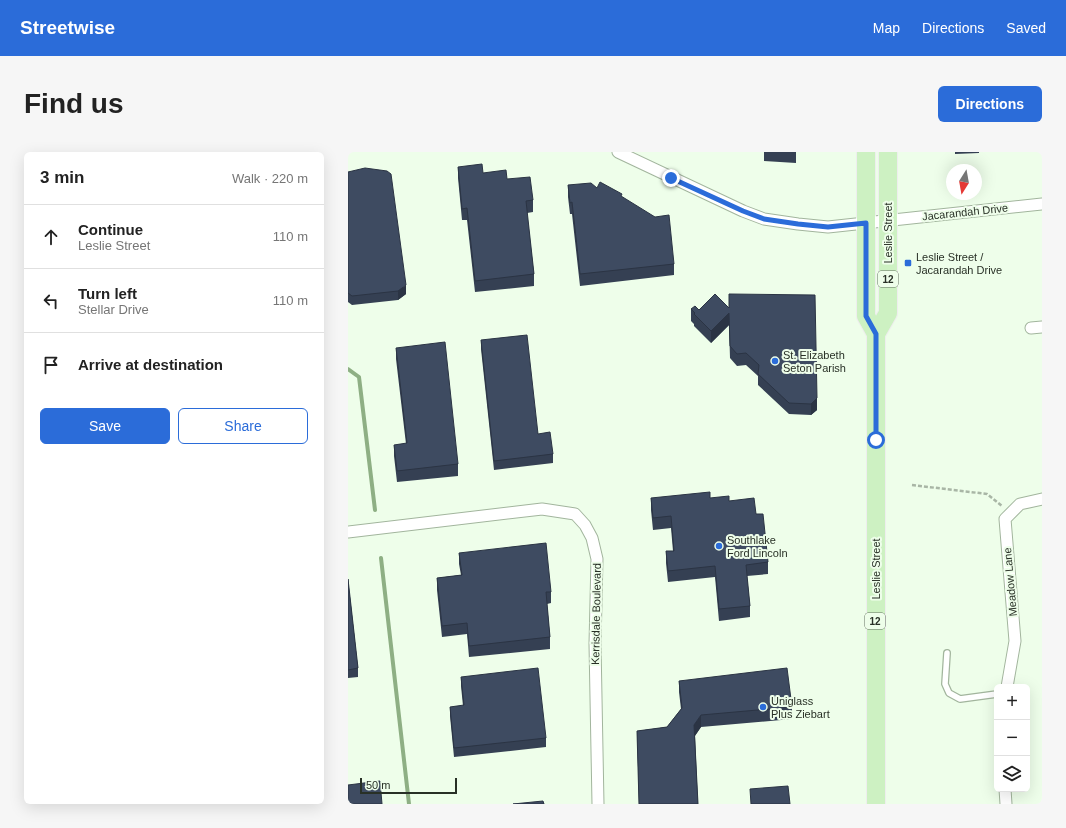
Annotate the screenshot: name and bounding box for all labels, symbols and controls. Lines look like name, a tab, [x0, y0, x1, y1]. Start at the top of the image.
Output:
text: Streetwise	[20, 17, 115, 38]
text: Map	[873, 20, 900, 36]
text: Directions	[922, 20, 984, 36]
text: Saved	[1006, 20, 1046, 36]
button: Directions	[938, 86, 1042, 122]
text: Find us	[24, 88, 124, 119]
north arrow	[946, 164, 982, 200]
text: 3 min	[40, 168, 84, 187]
route end	[662, 169, 680, 187]
text: Walk · 220 m	[232, 171, 308, 186]
street label: Leslie Street	[882, 202, 894, 264]
street label: Jacarandah Drive	[921, 202, 1009, 222]
text: Continue	[78, 221, 143, 238]
icon: ahead	[40, 226, 62, 248]
text: 110 m	[273, 229, 308, 244]
text: Leslie Street	[78, 238, 150, 253]
place label: Leslie Street / Jacarandah Drive	[916, 251, 1002, 276]
marker: Leslie Street / Jacarandah Drive	[903, 258, 913, 268]
road number: 12	[878, 271, 898, 287]
text: Turn left	[78, 285, 137, 302]
icon: left	[40, 290, 62, 312]
text: 110 m	[273, 293, 308, 308]
text: Stellar Drive	[78, 302, 149, 317]
place label: St. Elizabeth Seton Parish	[783, 349, 846, 374]
icon: arrive	[40, 354, 62, 376]
text: Arrive at destination	[78, 356, 223, 373]
marker: St. Elizabeth Seton Parish	[770, 356, 780, 366]
button: Save	[40, 408, 170, 444]
button: Share	[178, 408, 308, 444]
route start	[867, 431, 885, 449]
place label: Southlake Ford Lincoln	[727, 534, 788, 559]
street label: Leslie Street	[870, 538, 882, 600]
marker: Southlake Ford Lincoln	[714, 541, 724, 551]
street label: Meadow Lane	[1001, 547, 1019, 617]
street label: Kerrisdale Boulevard	[589, 563, 603, 665]
road number: 12	[865, 613, 885, 629]
map controls	[994, 684, 1030, 792]
button: +	[994, 684, 1030, 720]
place label: Uniglass Plus Ziebart	[771, 695, 830, 720]
marker: Uniglass Plus Ziebart	[758, 702, 768, 712]
button: −	[994, 720, 1030, 756]
button: layers	[994, 756, 1030, 792]
scale bar	[360, 776, 457, 795]
text: 50 m	[366, 779, 390, 791]

